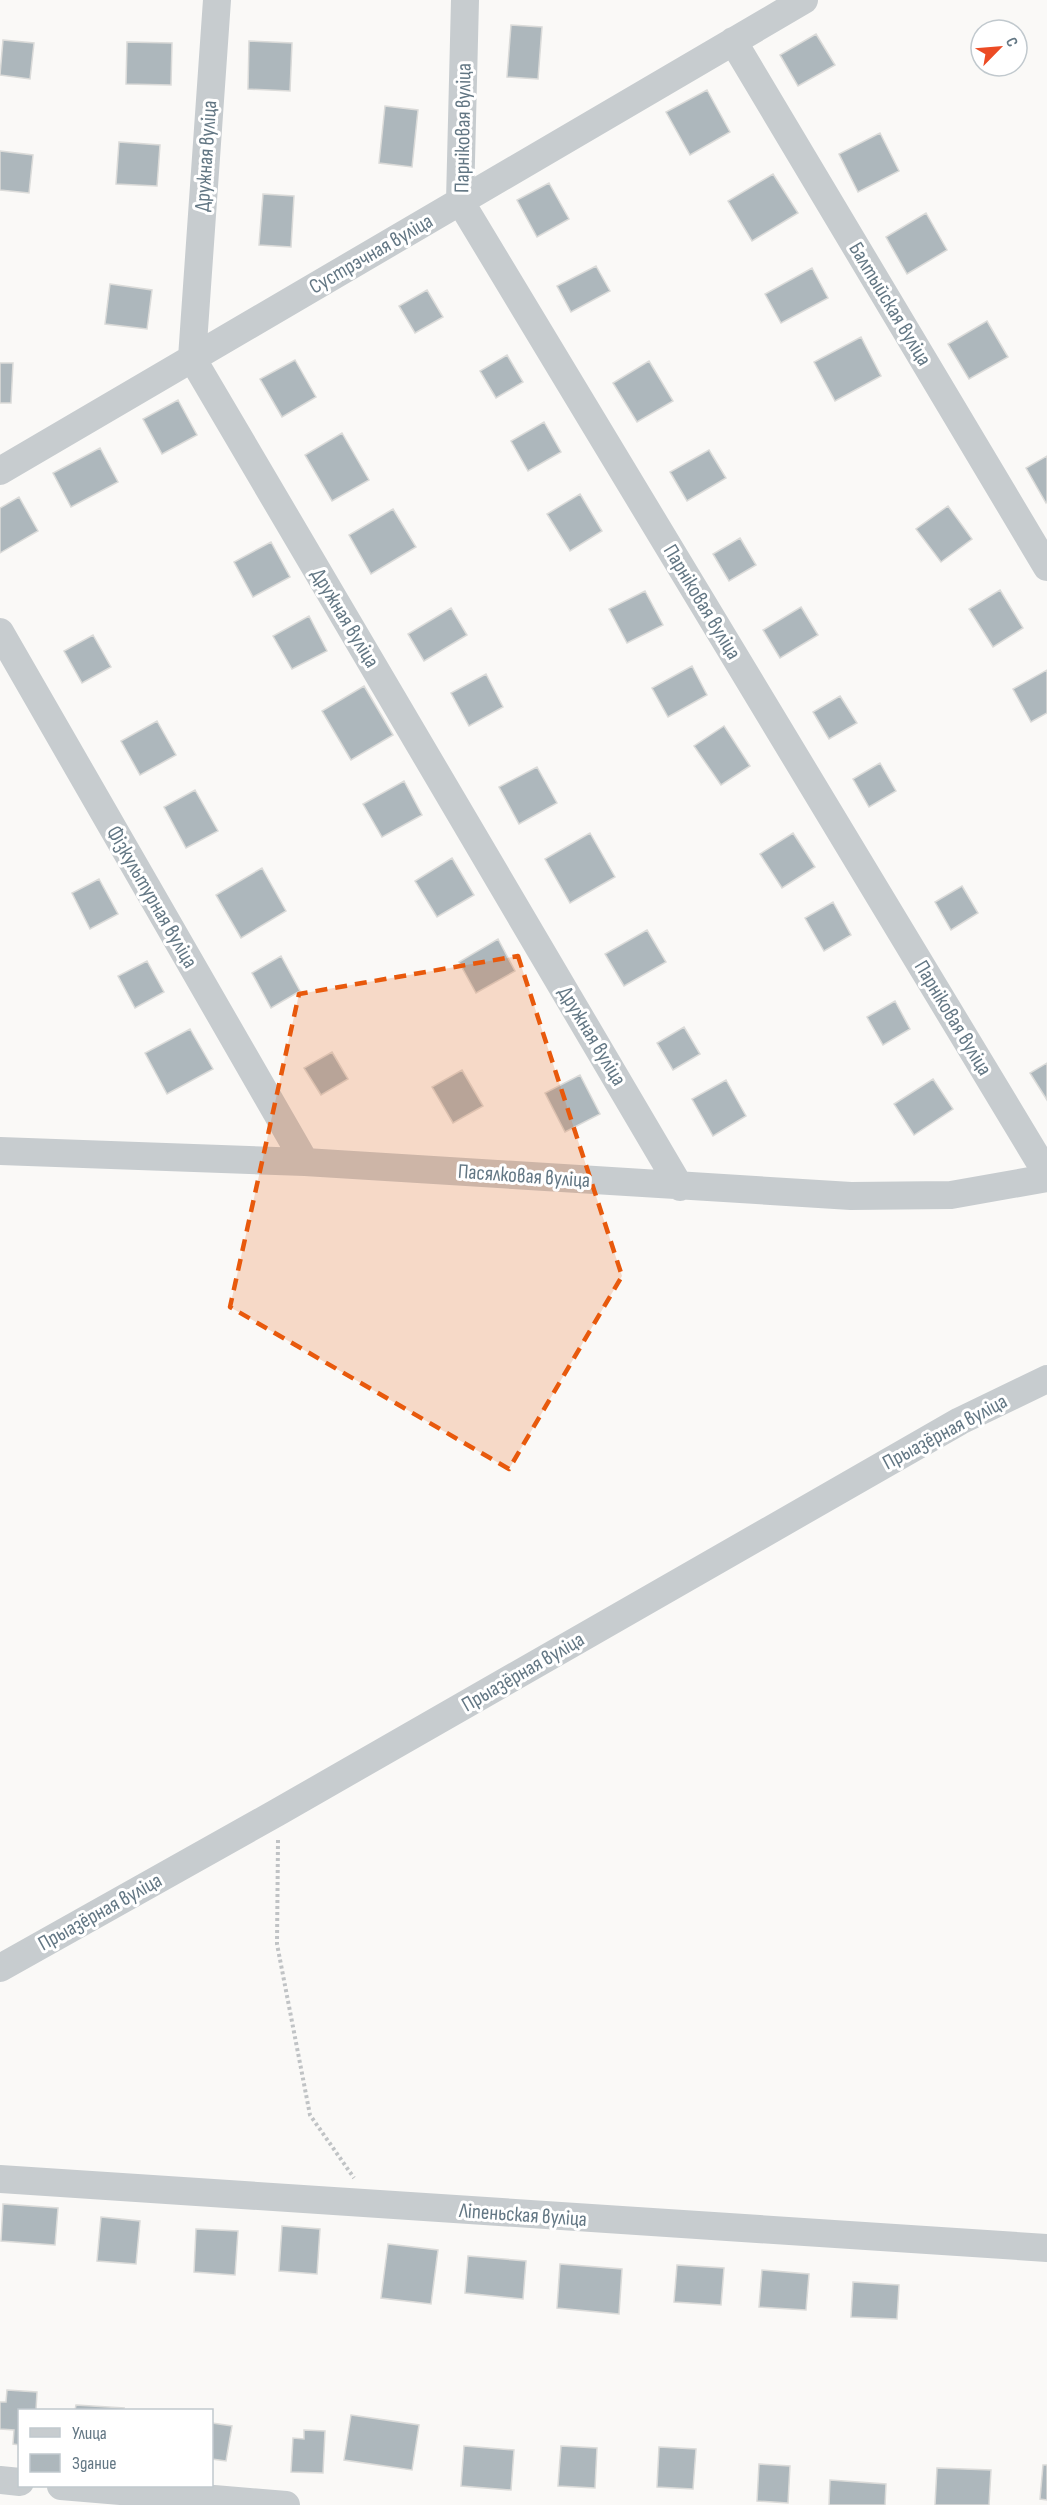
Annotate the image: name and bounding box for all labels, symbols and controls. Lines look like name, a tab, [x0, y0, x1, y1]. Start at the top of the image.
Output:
north arrow	[969, 18, 1029, 78]
text: С	[1001, 35, 1022, 50]
street label: Парніковая вуліца	[449, 63, 477, 193]
street label: Дружная вуліца	[190, 100, 222, 212]
street label: Сустрэчная вуліца	[305, 208, 437, 300]
street label: Балтыйская вуліца	[843, 238, 937, 370]
street label: Парніковая вуліца	[658, 540, 746, 664]
street label: Дружная вуліца	[306, 564, 384, 672]
street label: Фізкультурная вуліца	[101, 822, 203, 972]
street label: Парніковая вуліца	[909, 956, 997, 1080]
street label: Дружная вуліца	[553, 982, 631, 1090]
street label: Пасялковая вуліца	[457, 1159, 591, 1193]
street label: Прыазёрная вуліца	[878, 1389, 1012, 1475]
street label: Прыазёрная вуліца	[457, 1627, 589, 1717]
street label: Прыазёрная вуліца	[34, 1868, 166, 1956]
street label: Ліпеньская вуліца	[457, 2198, 588, 2232]
legend	[18, 2409, 213, 2487]
text: Улица	[72, 2423, 107, 2444]
text: Здание	[72, 2453, 117, 2474]

